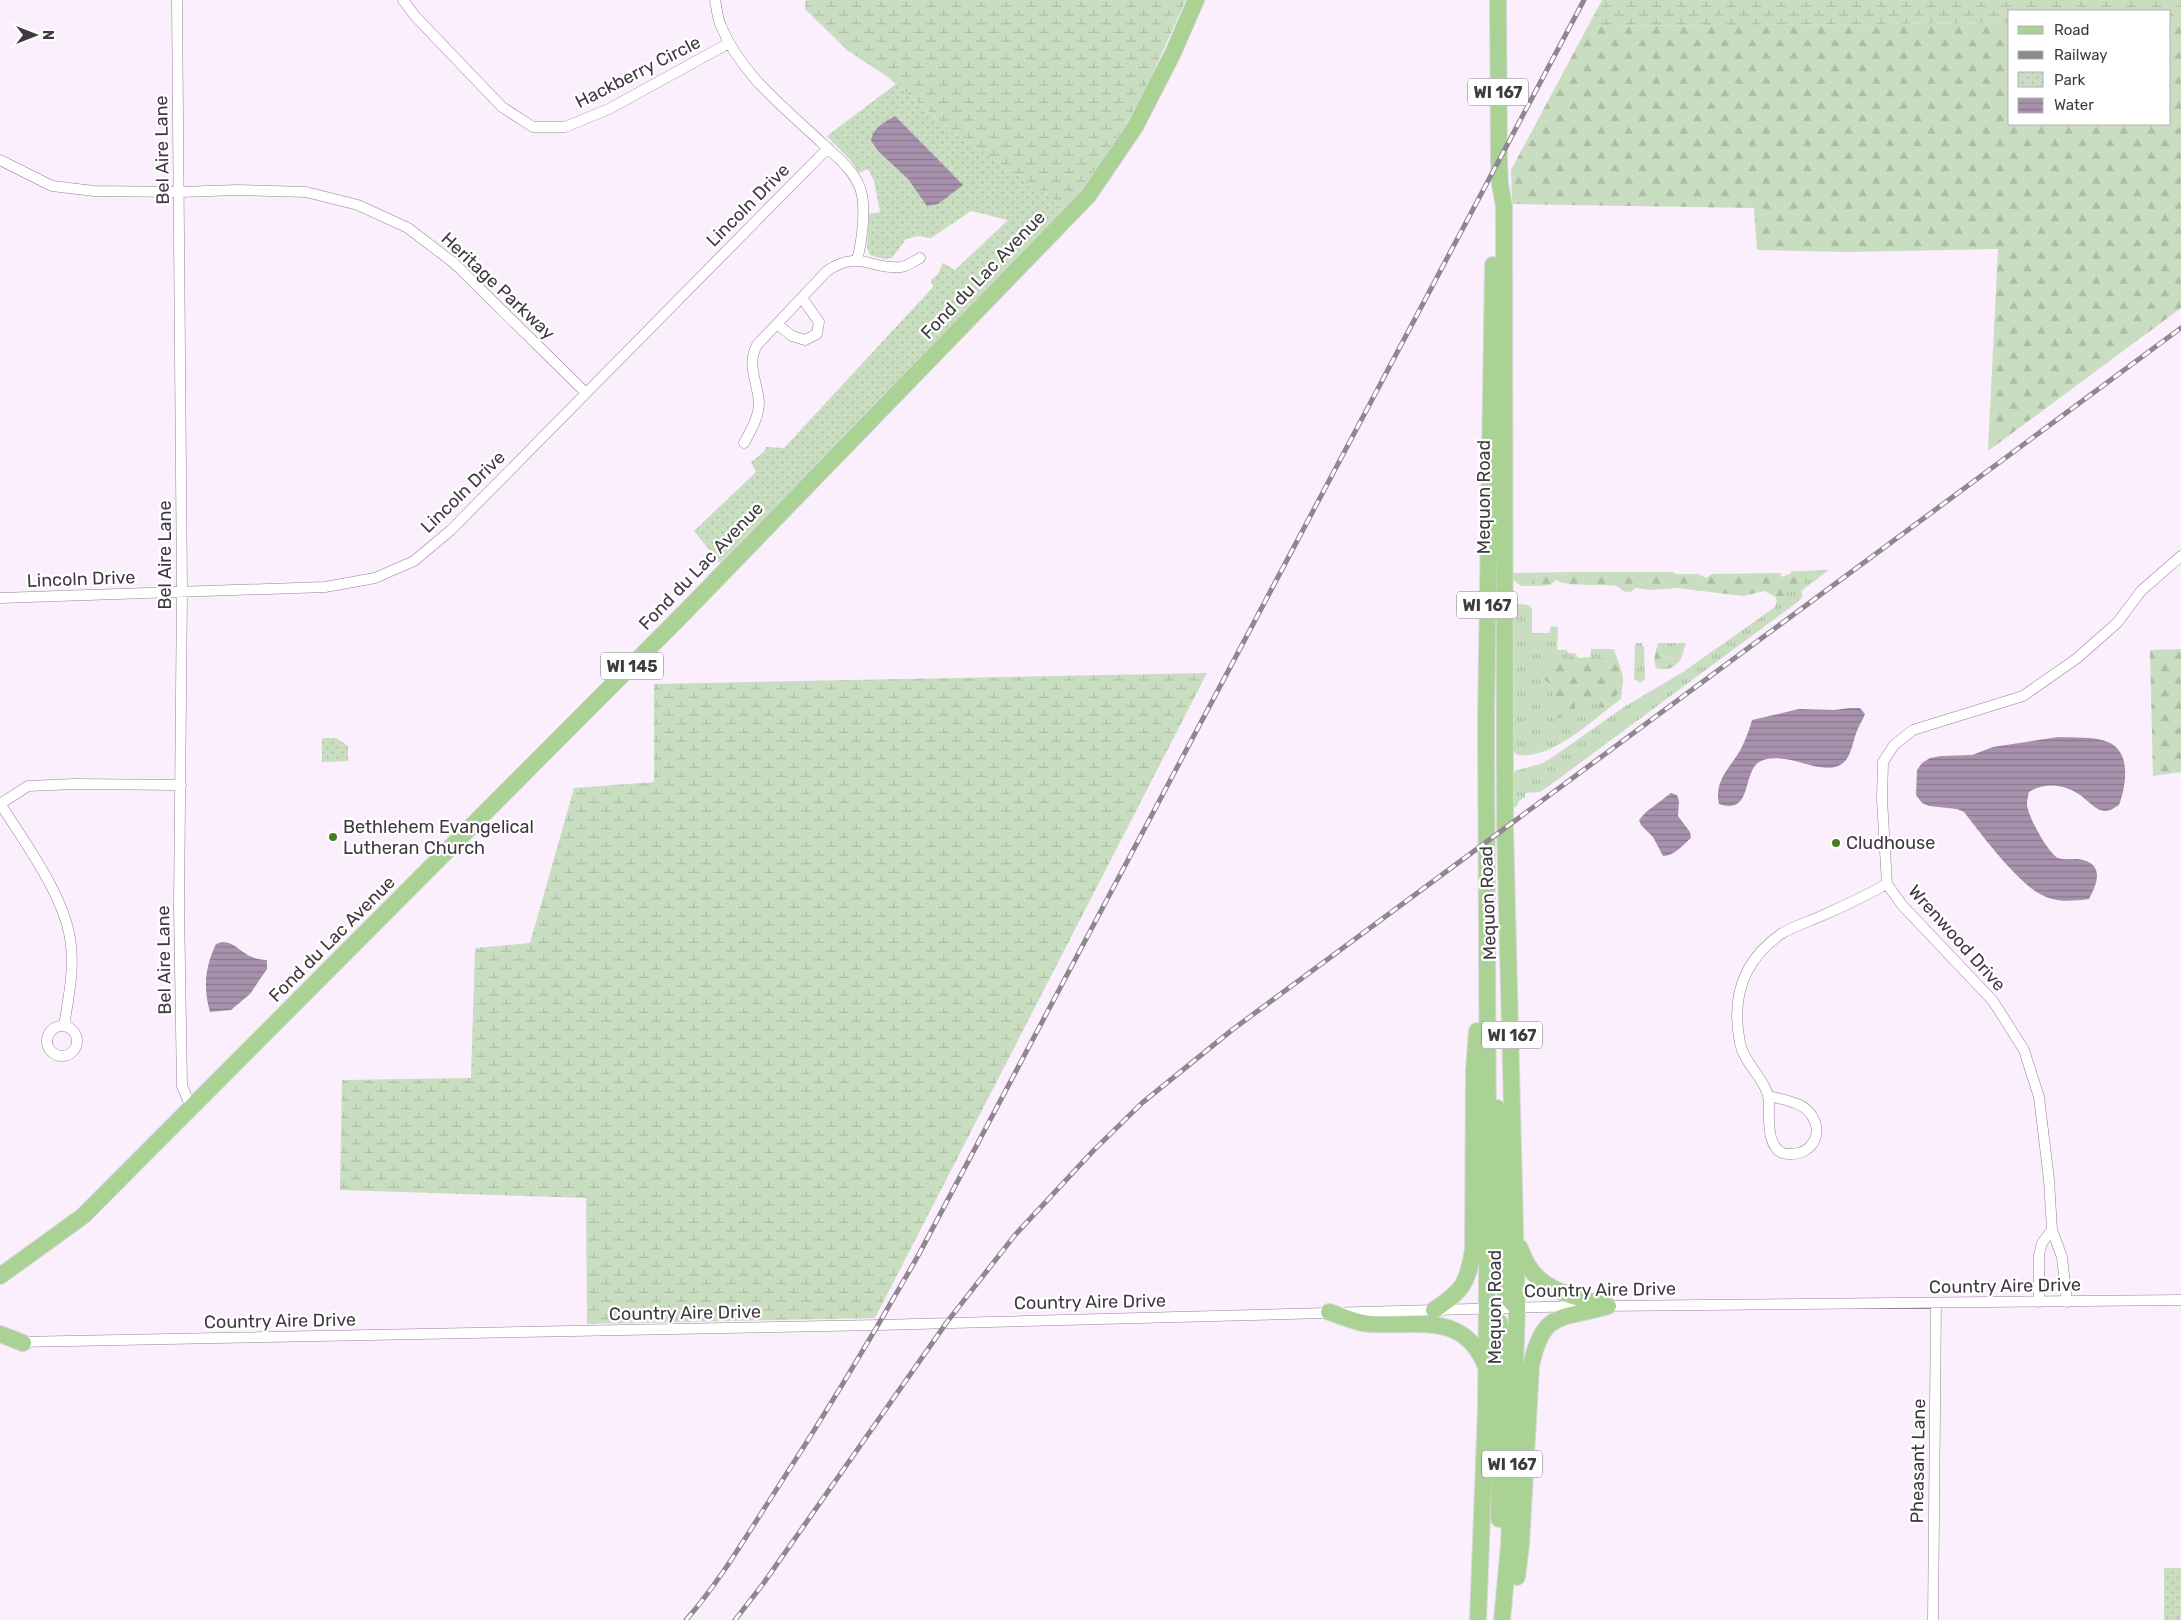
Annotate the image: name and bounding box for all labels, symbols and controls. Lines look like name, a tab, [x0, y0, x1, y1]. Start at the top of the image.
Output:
north arrow	[10, 10, 60, 60]
legend	[2008, 10, 2171, 125]
text: Road	[2054, 21, 2090, 39]
text: N	[39, 30, 56, 40]
street label: Hackberry Circle	[572, 31, 704, 113]
text: Railway	[2054, 46, 2108, 64]
text: Park	[2054, 71, 2085, 89]
road number: WI 167	[1468, 78, 1528, 105]
street label: Bel Aire Lane	[150, 95, 174, 205]
text: Water	[2054, 96, 2094, 114]
street label: Lincoln Drive	[702, 159, 794, 251]
street label: Fond du Lac Avenue	[916, 206, 1050, 344]
street label: Heritage Parkway	[437, 228, 560, 344]
street label: Mequon Road	[1473, 440, 1495, 554]
street label: Lincoln Drive	[416, 446, 510, 538]
street label: Fond du Lac Avenue	[634, 497, 768, 635]
street label: Bel Aire Lane	[154, 500, 176, 610]
street label: Lincoln Drive	[26, 566, 136, 592]
road number: WI 167	[1457, 592, 1517, 618]
road number: WI 145	[601, 652, 663, 679]
place label: Bethlehem Evangelical Lutheran Church	[343, 816, 534, 859]
marker: Bethlehem Evangelical Lutheran Church	[327, 831, 339, 843]
place label: Cludhouse	[1846, 832, 1935, 854]
marker: Cludhouse	[1830, 837, 1842, 849]
street label: Mequon Road	[1475, 846, 1501, 960]
street label: Fond du Lac Avenue	[264, 871, 400, 1007]
street label: Wrenwood Drive	[1904, 880, 2010, 996]
street label: Bel Aire Lane	[152, 905, 176, 1015]
road number: WI 167	[1482, 1022, 1542, 1048]
street label: Mequon Road	[1484, 1250, 1506, 1364]
street label: Country Aire Drive	[1929, 1274, 2081, 1298]
street label: Country Aire Drive	[1524, 1278, 1676, 1302]
street label: Country Aire Drive	[1014, 1290, 1166, 1314]
street label: Country Aire Drive	[609, 1301, 761, 1325]
street label: Country Aire Drive	[204, 1309, 356, 1333]
street label: Pheasant Lane	[1906, 1398, 1930, 1524]
road number: WI 167	[1482, 1450, 1542, 1478]

